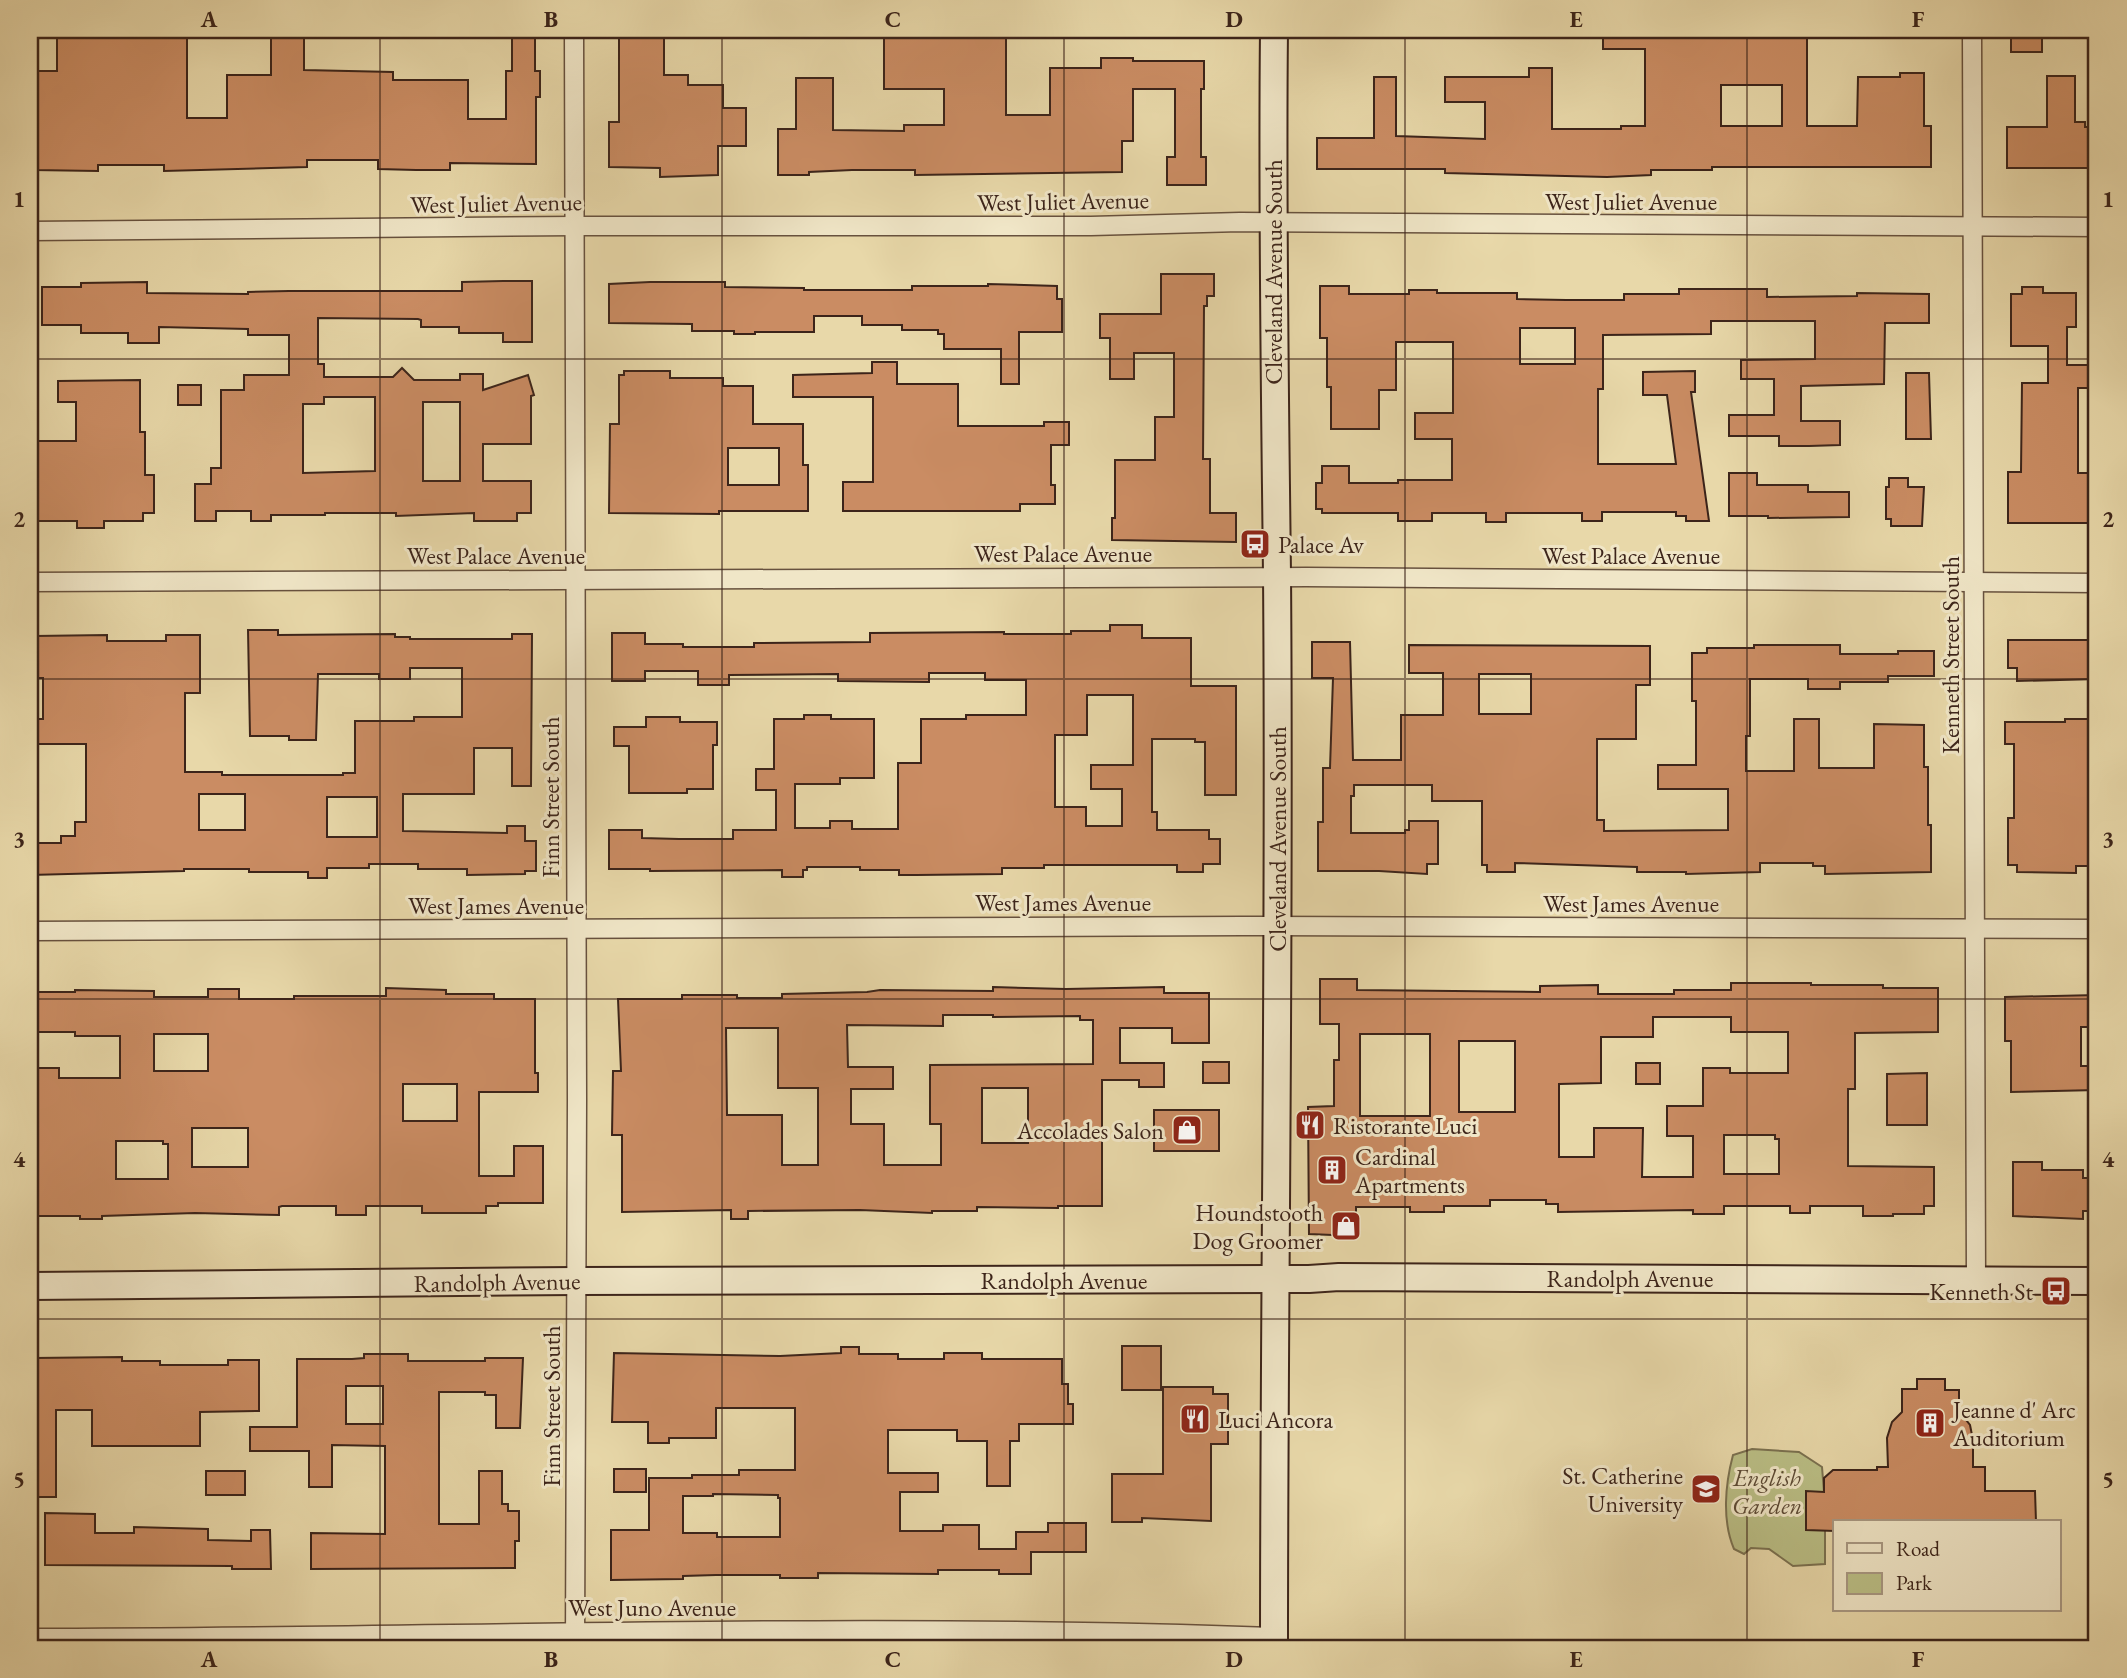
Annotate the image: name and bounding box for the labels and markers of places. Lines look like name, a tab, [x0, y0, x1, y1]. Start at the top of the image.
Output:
bus stop icon: Palace Av	[1238, 527, 1272, 561]
place label: Palace Av	[1278, 529, 1364, 560]
restaurant icon: Ristorante Luci	[1293, 1108, 1327, 1142]
place label: Ristorante Luci	[1333, 1110, 1478, 1141]
shop icon: Accolades Salon	[1170, 1113, 1204, 1147]
place label: Accolades Salon	[1016, 1115, 1164, 1146]
place label: Cardinal Apartments	[1354, 1141, 1465, 1200]
building icon: Cardinal Apartments	[1315, 1153, 1349, 1187]
place label: Houndstooth Dog Groomer	[1192, 1197, 1323, 1256]
shop icon: Houndstooth Dog Groomer	[1329, 1209, 1363, 1243]
bus stop icon: Kenneth St	[2039, 1274, 2073, 1308]
place label: Kenneth St	[1929, 1276, 2033, 1307]
place label: Jeanne d' Arc Auditorium	[1951, 1394, 2076, 1453]
restaurant icon: Luci Ancora	[1178, 1402, 1212, 1436]
place label: Luci Ancora	[1218, 1404, 1334, 1435]
building icon: Jeanne d' Arc Auditorium	[1913, 1406, 1947, 1440]
place label: St. Catherine University	[1562, 1460, 1683, 1519]
school or university icon: St. Catherine University	[1689, 1472, 1723, 1506]

